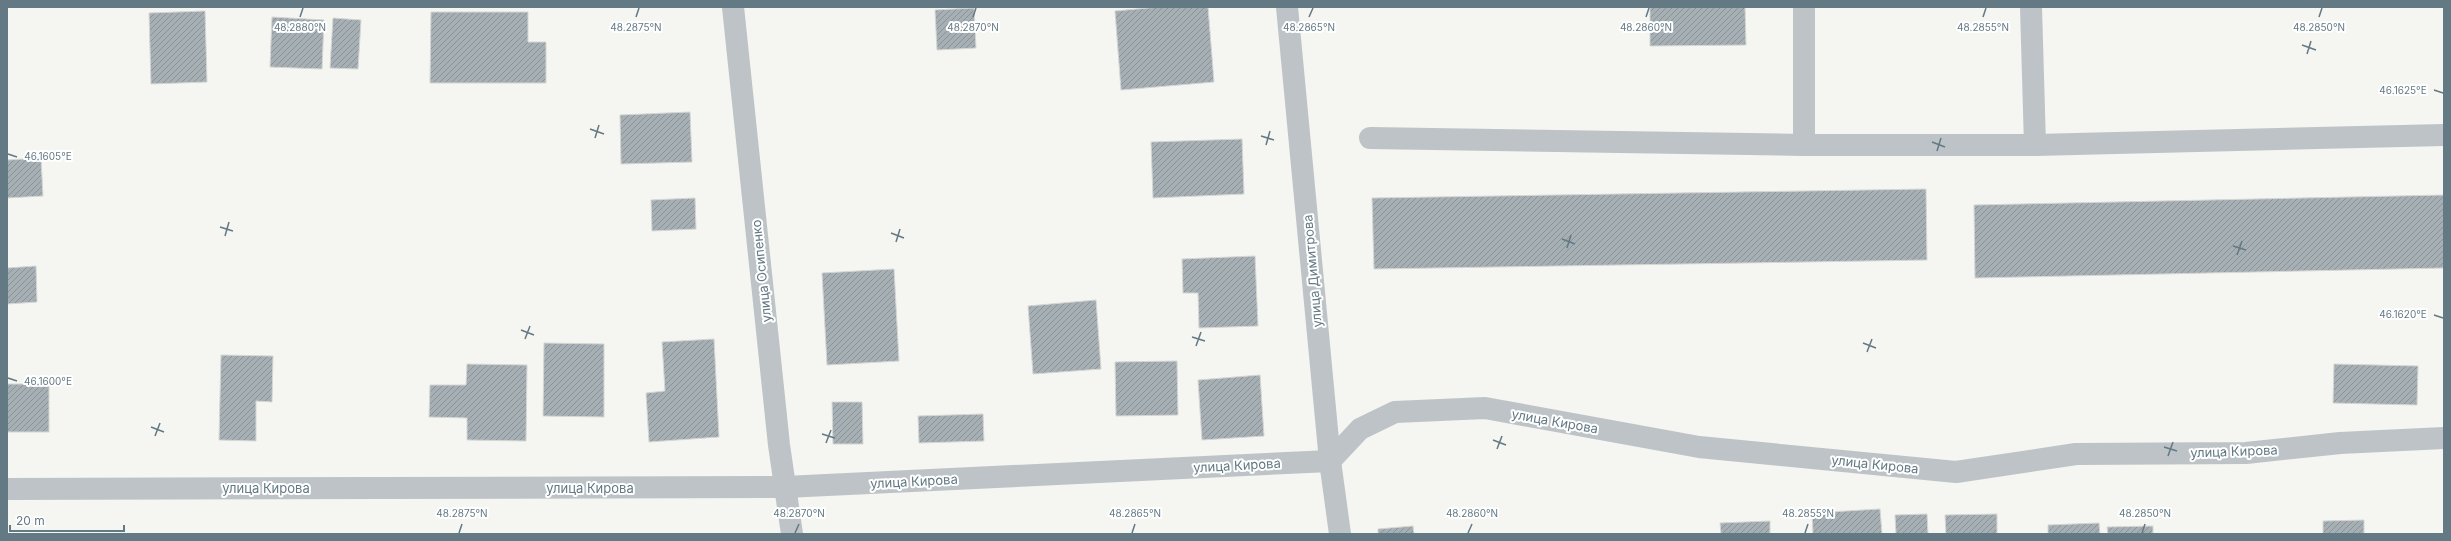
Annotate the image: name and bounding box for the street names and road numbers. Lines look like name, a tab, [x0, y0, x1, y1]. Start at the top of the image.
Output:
street label: улица Димитрова	[1299, 214, 1325, 328]
street label: улица Осипенко	[748, 219, 774, 323]
street label: улица Кирова	[1511, 406, 1599, 436]
street label: улица Кирова	[2190, 441, 2278, 461]
street label: улица Кирова	[1831, 451, 1919, 477]
street label: улица Кирова	[1193, 455, 1281, 475]
street label: улица Кирова	[870, 471, 958, 491]
street label: улица Кирова	[222, 480, 310, 496]
street label: улица Кирова	[546, 480, 634, 496]

